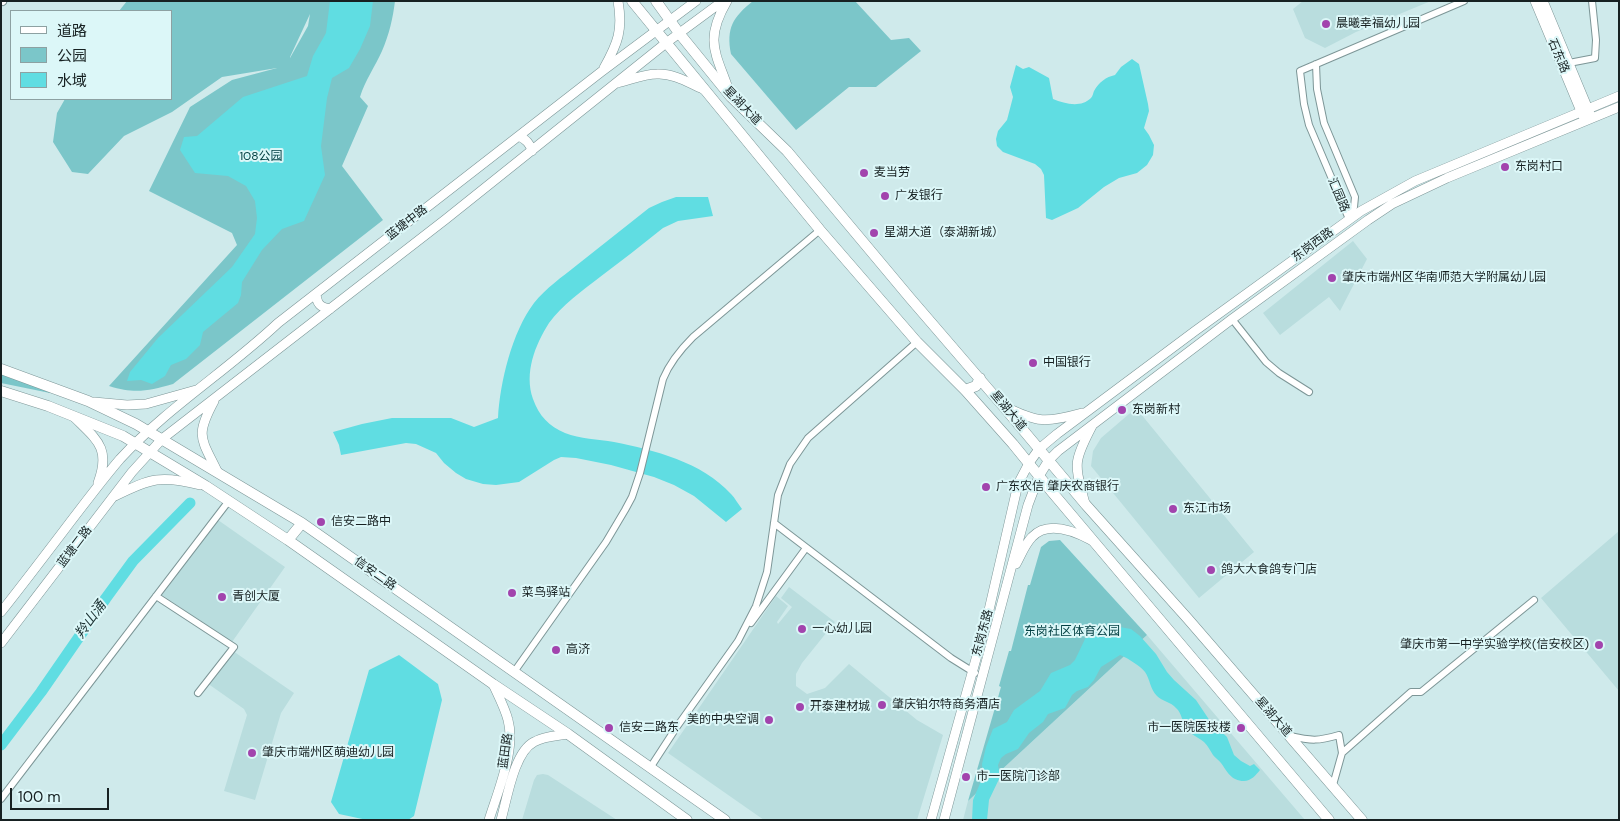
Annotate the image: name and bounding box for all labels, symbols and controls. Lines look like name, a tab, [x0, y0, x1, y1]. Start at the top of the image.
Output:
legend	[10, 10, 172, 100]
place label: 晨曦幸福幼儿园	[1336, 17, 1420, 31]
marker: 晨曦幸福幼儿园	[1320, 18, 1332, 30]
text: 道路	[57, 21, 87, 41]
street label: 石东路	[1544, 37, 1572, 75]
text: 公园	[57, 46, 87, 66]
text: 水域	[57, 71, 87, 91]
street label: 星湖大道	[720, 84, 764, 128]
park label: 108公园	[239, 150, 283, 164]
place label: 东岗村口	[1515, 160, 1563, 174]
marker: 东岗村口	[1499, 161, 1511, 173]
place label: 麦当劳	[874, 166, 910, 180]
marker: 麦当劳	[858, 167, 870, 179]
street label: 汇园路	[1324, 176, 1352, 214]
place label: 广发银行	[895, 189, 943, 203]
marker: 广发银行	[879, 190, 891, 202]
street label: 蓝塘中路	[384, 203, 430, 243]
street label: 东岗西路	[1289, 225, 1337, 265]
place label: 星湖大道（泰湖新城）	[884, 226, 1004, 240]
marker: 星湖大道（泰湖新城）	[868, 227, 880, 239]
place label: 肇庆市端州区华南师范大学附属幼儿园	[1342, 271, 1546, 285]
marker: 肇庆市端州区华南师范大学附属幼儿园	[1326, 272, 1338, 284]
place label: 中国银行	[1043, 356, 1091, 370]
marker: 中国银行	[1027, 357, 1039, 369]
street label: 星湖大道	[987, 388, 1029, 434]
place label: 东岗新村	[1132, 403, 1180, 417]
marker: 东岗新村	[1116, 404, 1128, 416]
place label: 广东农信 肇庆农商银行	[996, 480, 1119, 494]
marker: 广东农信 肇庆农商银行	[980, 481, 992, 493]
place label: 东江市场	[1183, 502, 1231, 516]
marker: 东江市场	[1167, 503, 1179, 515]
place label: 信安二路中	[331, 515, 391, 529]
marker: 信安二路中	[315, 516, 327, 528]
street label: 蓝塘二路	[55, 523, 95, 571]
street label: 信安二路	[351, 554, 399, 594]
place label: 鸽大大食鸽专门店	[1221, 563, 1317, 577]
marker: 鸽大大食鸽专门店	[1205, 564, 1217, 576]
place label: 菜鸟驿站	[522, 586, 570, 600]
marker: 菜鸟驿站	[506, 587, 518, 599]
place label: 青创大厦	[232, 590, 280, 604]
marker: 青创大厦	[216, 591, 228, 603]
water label: 羚山涌	[72, 598, 110, 642]
street label: 东岗东路	[970, 608, 996, 658]
place label: 一心幼儿园	[812, 622, 872, 636]
marker: 一心幼儿园	[796, 623, 808, 635]
park label: 东岗社区体育公园	[1024, 625, 1120, 639]
place label: 肇庆市第一中学实验学校(信安校区)	[1400, 638, 1589, 652]
marker: 肇庆市第一中学实验学校(信安校区)	[1593, 639, 1605, 651]
place label: 高济	[566, 643, 590, 657]
marker: 高济	[550, 644, 562, 656]
street label: 星湖大道	[1252, 694, 1294, 740]
place label: 肇庆铂尔特商务酒店	[892, 698, 1000, 712]
marker: 肇庆铂尔特商务酒店	[876, 699, 888, 711]
place label: 开泰建材城	[810, 700, 870, 714]
marker: 开泰建材城	[794, 701, 806, 713]
place label: 美的中央空调	[687, 713, 759, 727]
marker: 美的中央空调	[763, 714, 775, 726]
place label: 信安二路东	[619, 721, 679, 735]
place label: 市一医院医技楼	[1147, 721, 1231, 735]
marker: 信安二路东	[603, 722, 615, 734]
marker: 市一医院医技楼	[1235, 722, 1247, 734]
street label: 蓝田路	[496, 732, 516, 770]
place label: 肇庆市端州区萌迪幼儿园	[262, 746, 394, 760]
marker: 肇庆市端州区萌迪幼儿园	[246, 747, 258, 759]
place label: 市一医院门诊部	[976, 770, 1060, 784]
marker: 市一医院门诊部	[960, 771, 972, 783]
scale bar	[12, 778, 111, 810]
text: 100 m	[18, 787, 61, 807]

